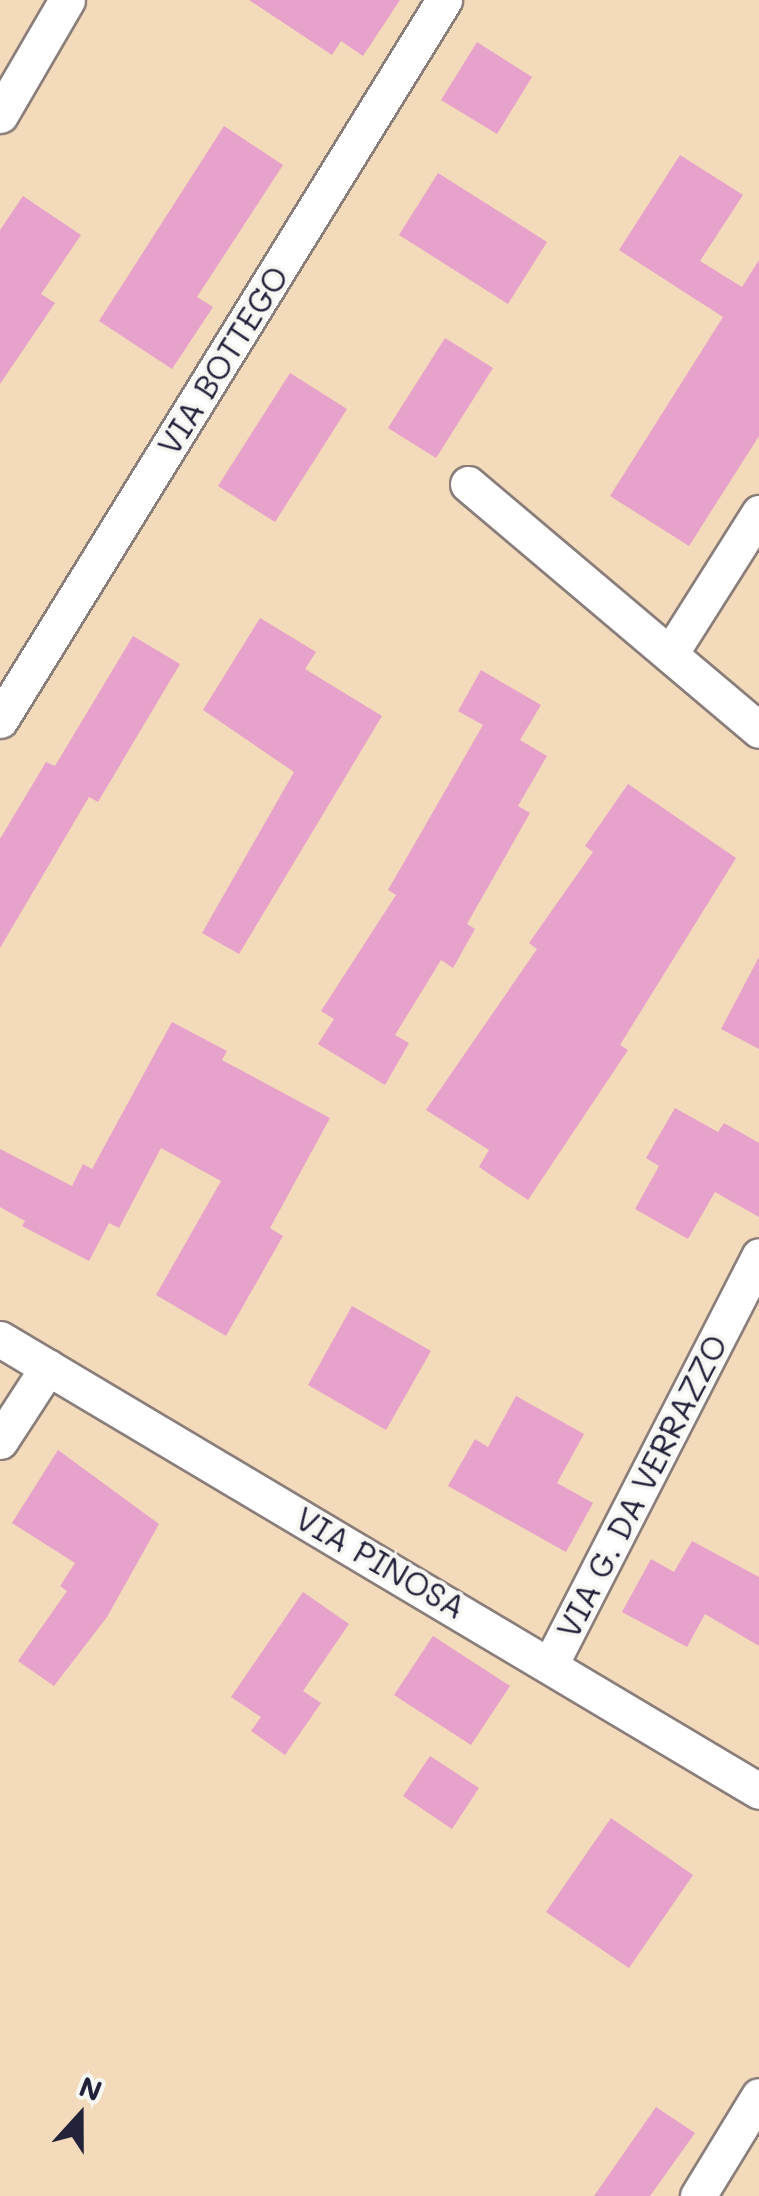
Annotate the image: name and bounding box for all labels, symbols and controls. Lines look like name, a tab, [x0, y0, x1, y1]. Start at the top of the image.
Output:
street label: VIA BOTTEGO	[149, 259, 295, 461]
street label: VIA G. DA VERRAZZO	[548, 1328, 734, 1644]
street label: VIA PINOSA	[289, 1498, 473, 1626]
north arrow	[30, 2066, 130, 2166]
text: N	[74, 2067, 107, 2109]

